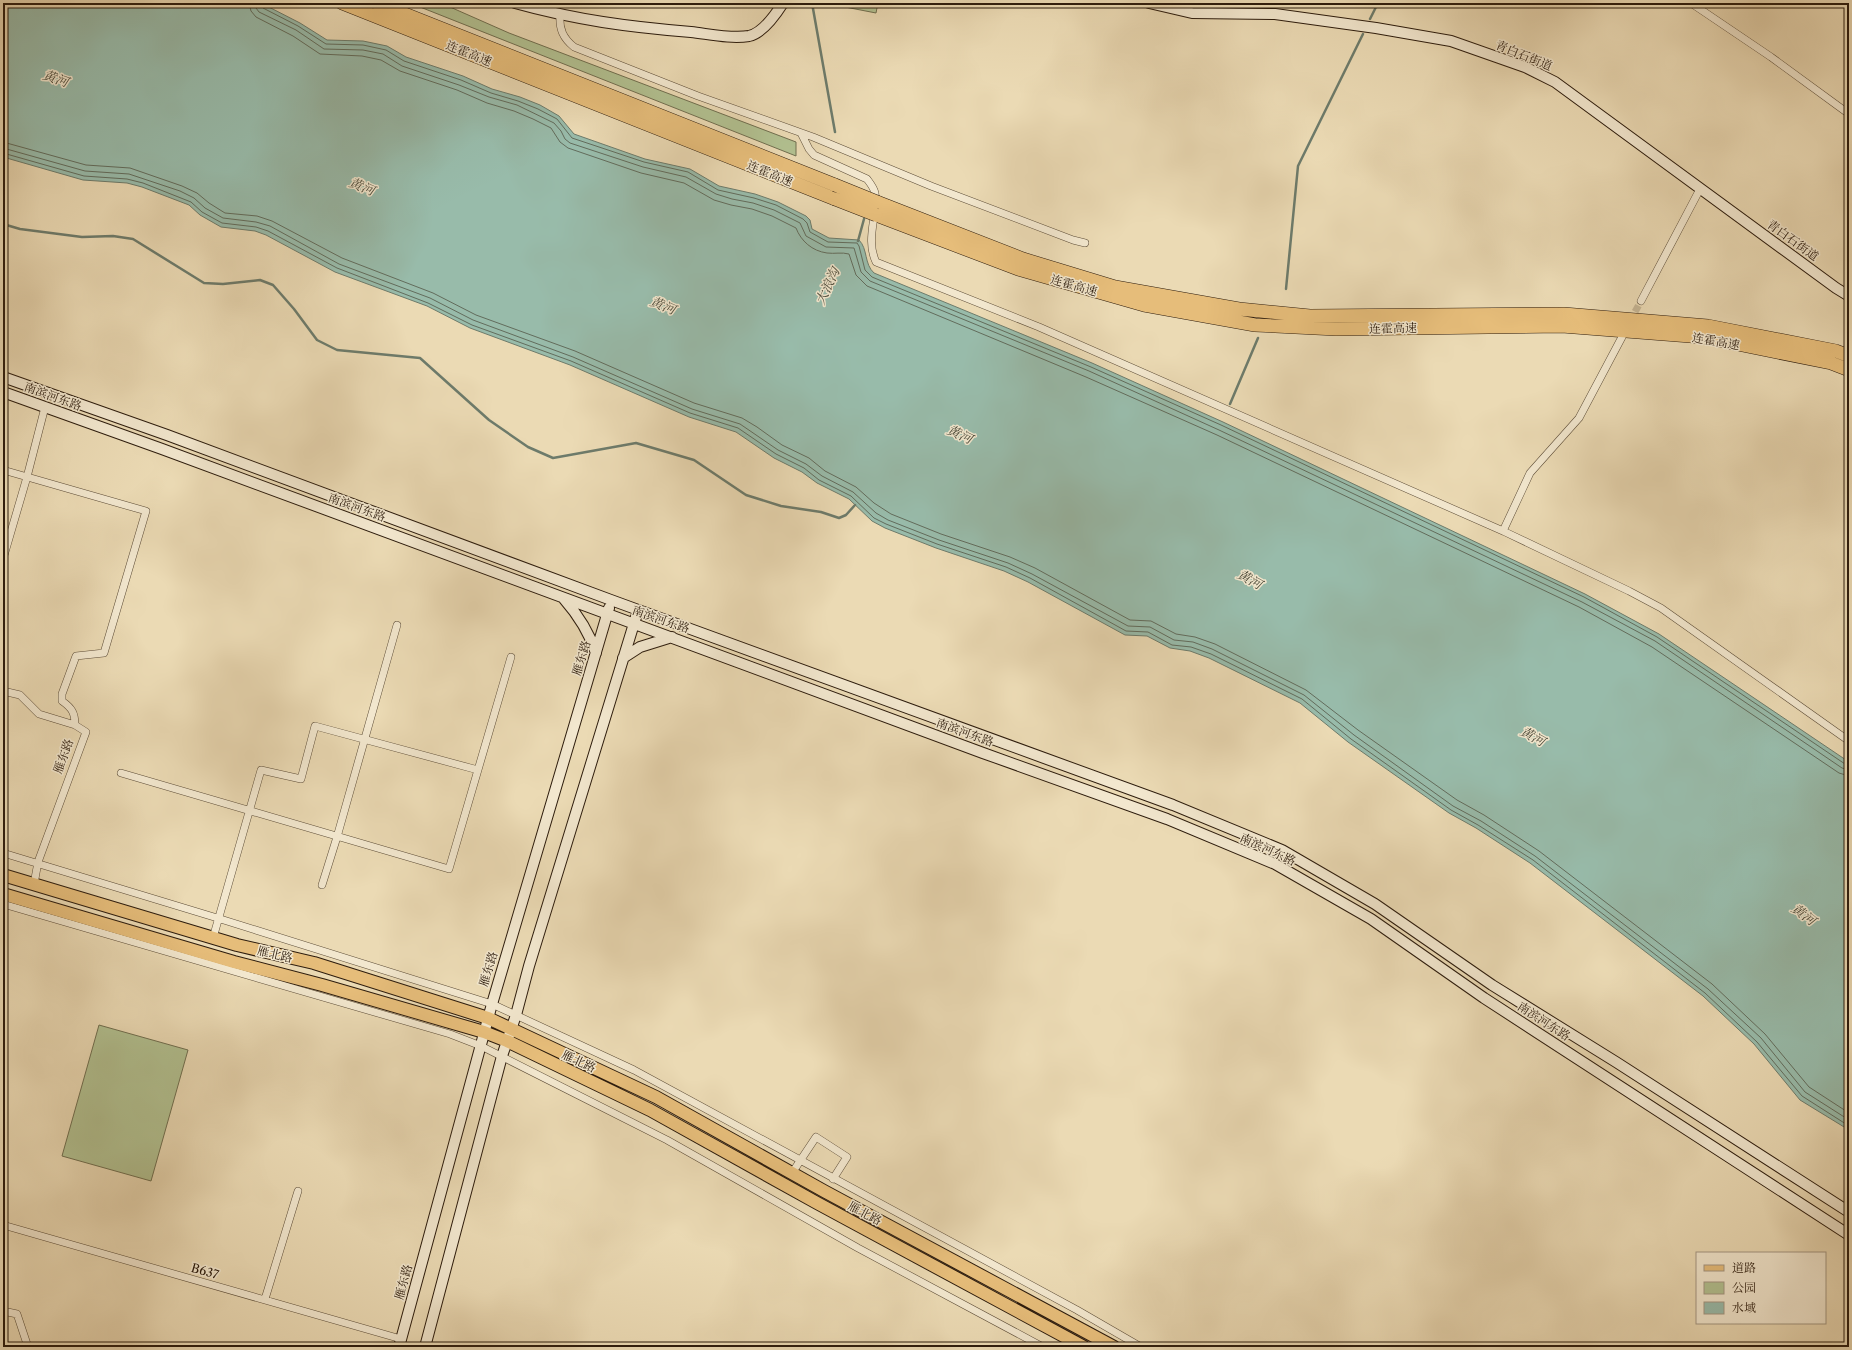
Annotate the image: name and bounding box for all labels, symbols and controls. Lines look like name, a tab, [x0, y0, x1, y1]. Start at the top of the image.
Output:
street label: 连霍高速	[444, 37, 494, 69]
street label: 青白石街道	[1493, 37, 1555, 73]
water label: 黄河	[41, 66, 73, 90]
street label: 连霍高速	[745, 157, 795, 189]
water label: 黄河	[347, 174, 379, 199]
street label: 青白石街道	[1764, 216, 1822, 264]
water label: 大浪沟	[812, 263, 843, 307]
street label: 连霍高速	[1049, 271, 1099, 299]
water label: 黄河	[648, 293, 680, 318]
street label: 连霍高速	[1369, 320, 1417, 336]
street label: 连霍高速	[1691, 329, 1741, 353]
street label: 南滨河东路	[22, 379, 84, 413]
water label: 黄河	[945, 421, 977, 448]
street label: 南滨河东路	[326, 490, 388, 524]
water label: 黄河	[1235, 566, 1267, 593]
street label: 南滨河东路	[630, 602, 692, 636]
street label: 雁东路	[569, 639, 593, 677]
street label: 南滨河东路	[934, 715, 996, 749]
water label: 黄河	[1518, 723, 1550, 750]
street label: 雁东路	[50, 737, 76, 775]
street label: 南滨河东路	[1238, 830, 1298, 868]
water label: 黄河	[1789, 900, 1821, 929]
street label: 雁北路	[256, 943, 294, 965]
street label: 雁东路	[476, 950, 500, 988]
street label: 南滨河东路	[1515, 998, 1573, 1044]
street label: 雁北路	[560, 1047, 598, 1075]
street label: 雁北路	[846, 1198, 884, 1228]
legend	[1696, 1252, 1826, 1324]
street label: B637	[190, 1260, 221, 1282]
text: 道路	[1732, 1260, 1756, 1275]
street label: 雁东路	[391, 1263, 415, 1301]
text: 公园	[1732, 1280, 1756, 1295]
text: 水域	[1732, 1300, 1756, 1315]

